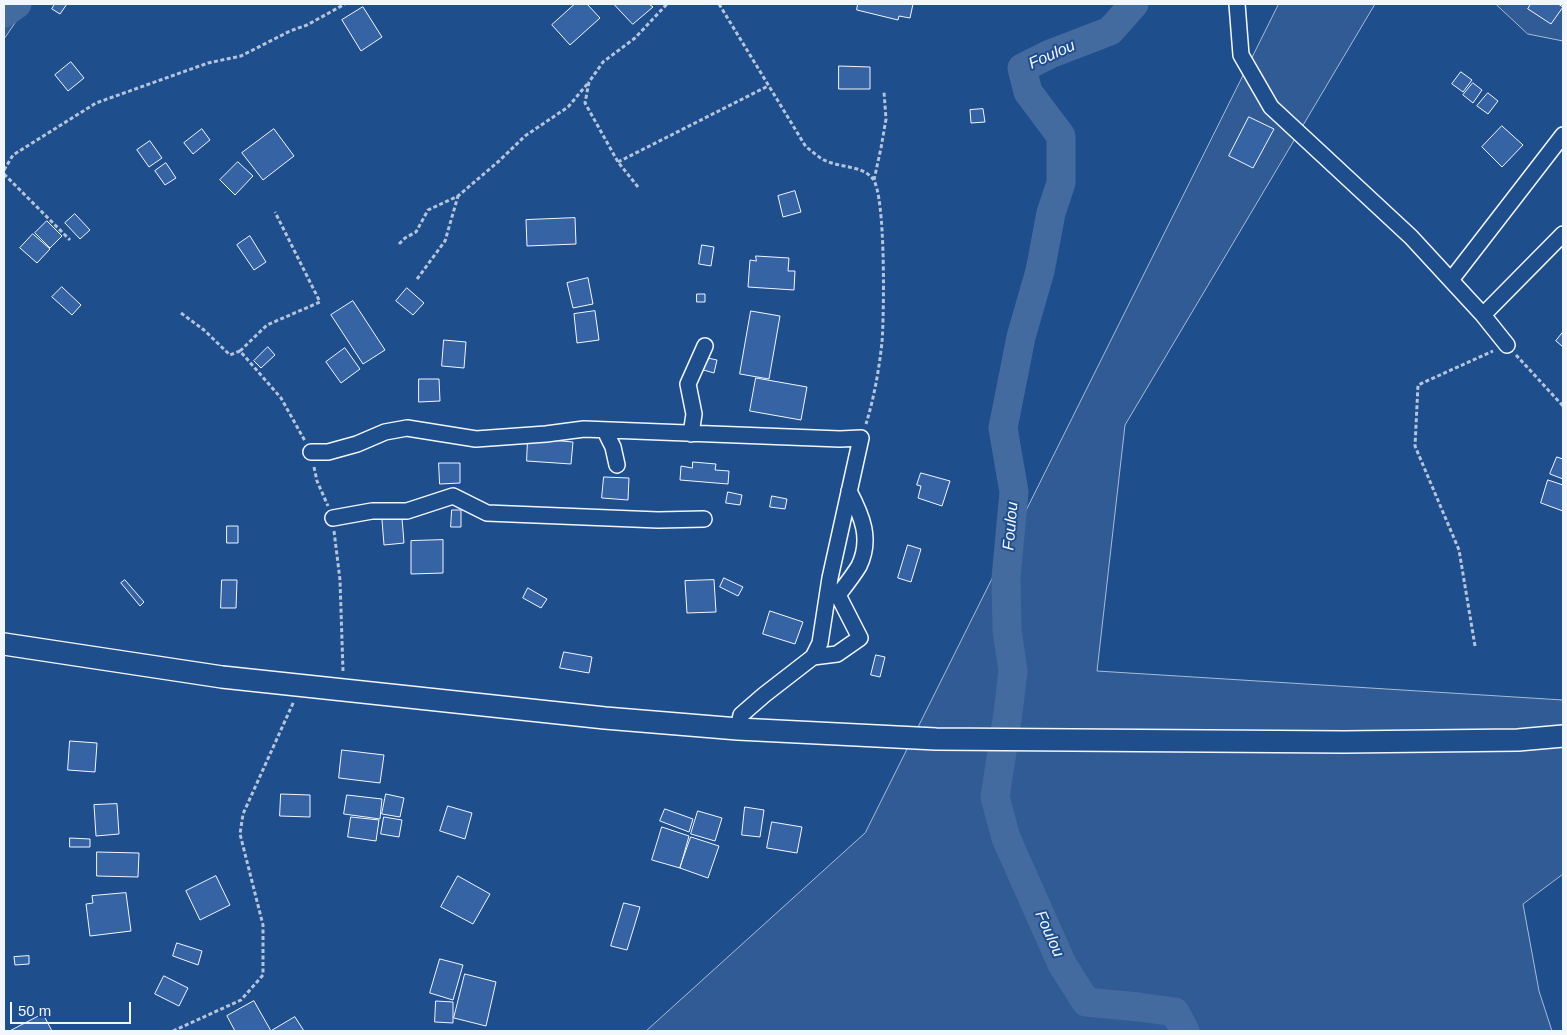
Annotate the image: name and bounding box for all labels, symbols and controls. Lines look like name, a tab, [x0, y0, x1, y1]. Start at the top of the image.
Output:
water label: Foulou	[1026, 36, 1078, 74]
water label: Foulou	[999, 501, 1023, 551]
water label: Foulou	[1030, 908, 1068, 960]
scale bar	[12, 992, 134, 1024]
text: 50 m	[18, 1002, 51, 1019]

